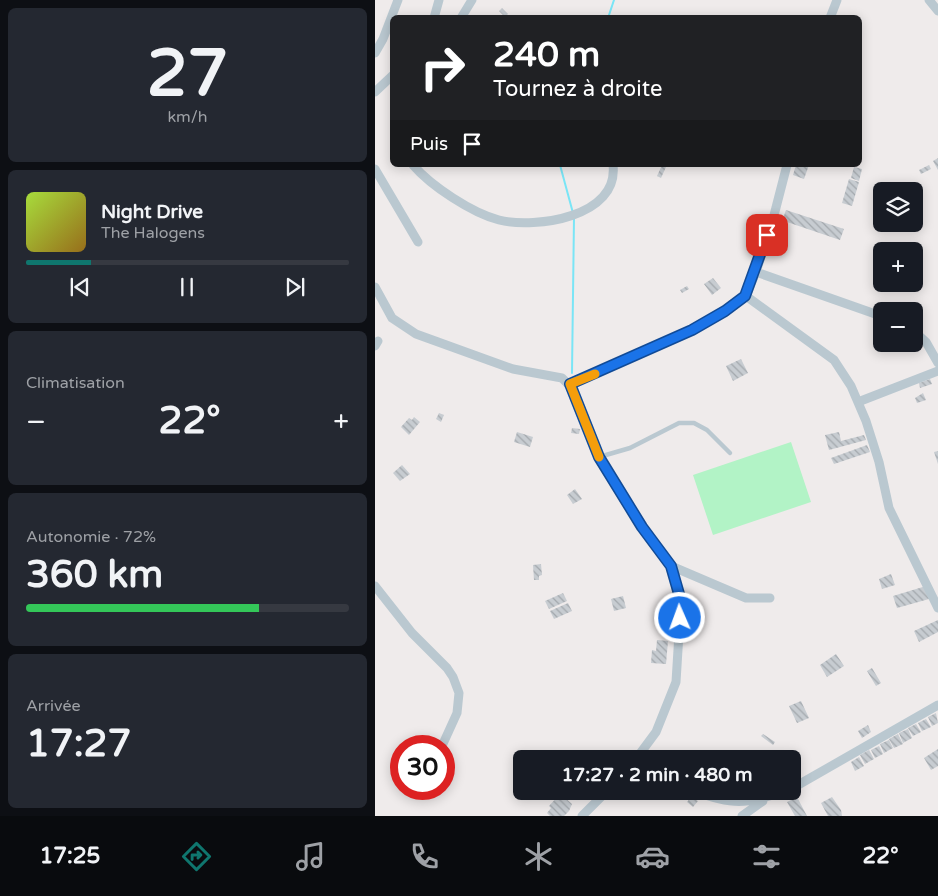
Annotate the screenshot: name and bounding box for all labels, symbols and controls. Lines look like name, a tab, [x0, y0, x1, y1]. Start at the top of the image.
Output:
text: 240 m	[493, 34, 600, 76]
text: 27	[147, 35, 228, 114]
icon: right	[410, 35, 475, 100]
text: Tournez à droite	[493, 76, 662, 102]
text: km/h	[167, 107, 208, 127]
icon: arrive	[458, 130, 486, 158]
text: Puis	[410, 133, 448, 155]
map controls	[873, 182, 923, 352]
button: layers	[873, 182, 923, 232]
text: Night Drive	[101, 201, 203, 223]
pin	[746, 214, 788, 256]
icon: arrive	[753, 221, 781, 249]
text: The Halogens	[101, 223, 205, 243]
button: +	[873, 242, 923, 292]
icon: previous	[66, 273, 94, 301]
icon: pause	[173, 273, 201, 301]
icon: next	[281, 273, 309, 301]
button: −	[873, 302, 923, 352]
text: Climatisation	[26, 373, 125, 393]
text: 22°	[159, 398, 221, 444]
text: −	[26, 405, 46, 439]
text: +	[333, 405, 349, 439]
text: Autonomie · 72%	[26, 527, 156, 547]
text: 360 km	[26, 552, 163, 598]
position arrow	[653, 591, 705, 643]
text: Arrivée	[26, 696, 81, 716]
text: 17:27	[26, 721, 131, 767]
speed limit sign: 30	[390, 735, 455, 800]
text: 17:27 · 2 min · 480 m	[561, 764, 753, 786]
icon: directions	[179, 839, 214, 874]
icon: music	[293, 839, 328, 874]
icon: phone	[407, 839, 442, 874]
icon: climate	[521, 839, 556, 874]
icon: car	[635, 839, 670, 874]
icon: filters	[749, 839, 784, 874]
text: 17:25	[39, 843, 100, 869]
text: 22°	[863, 843, 899, 869]

